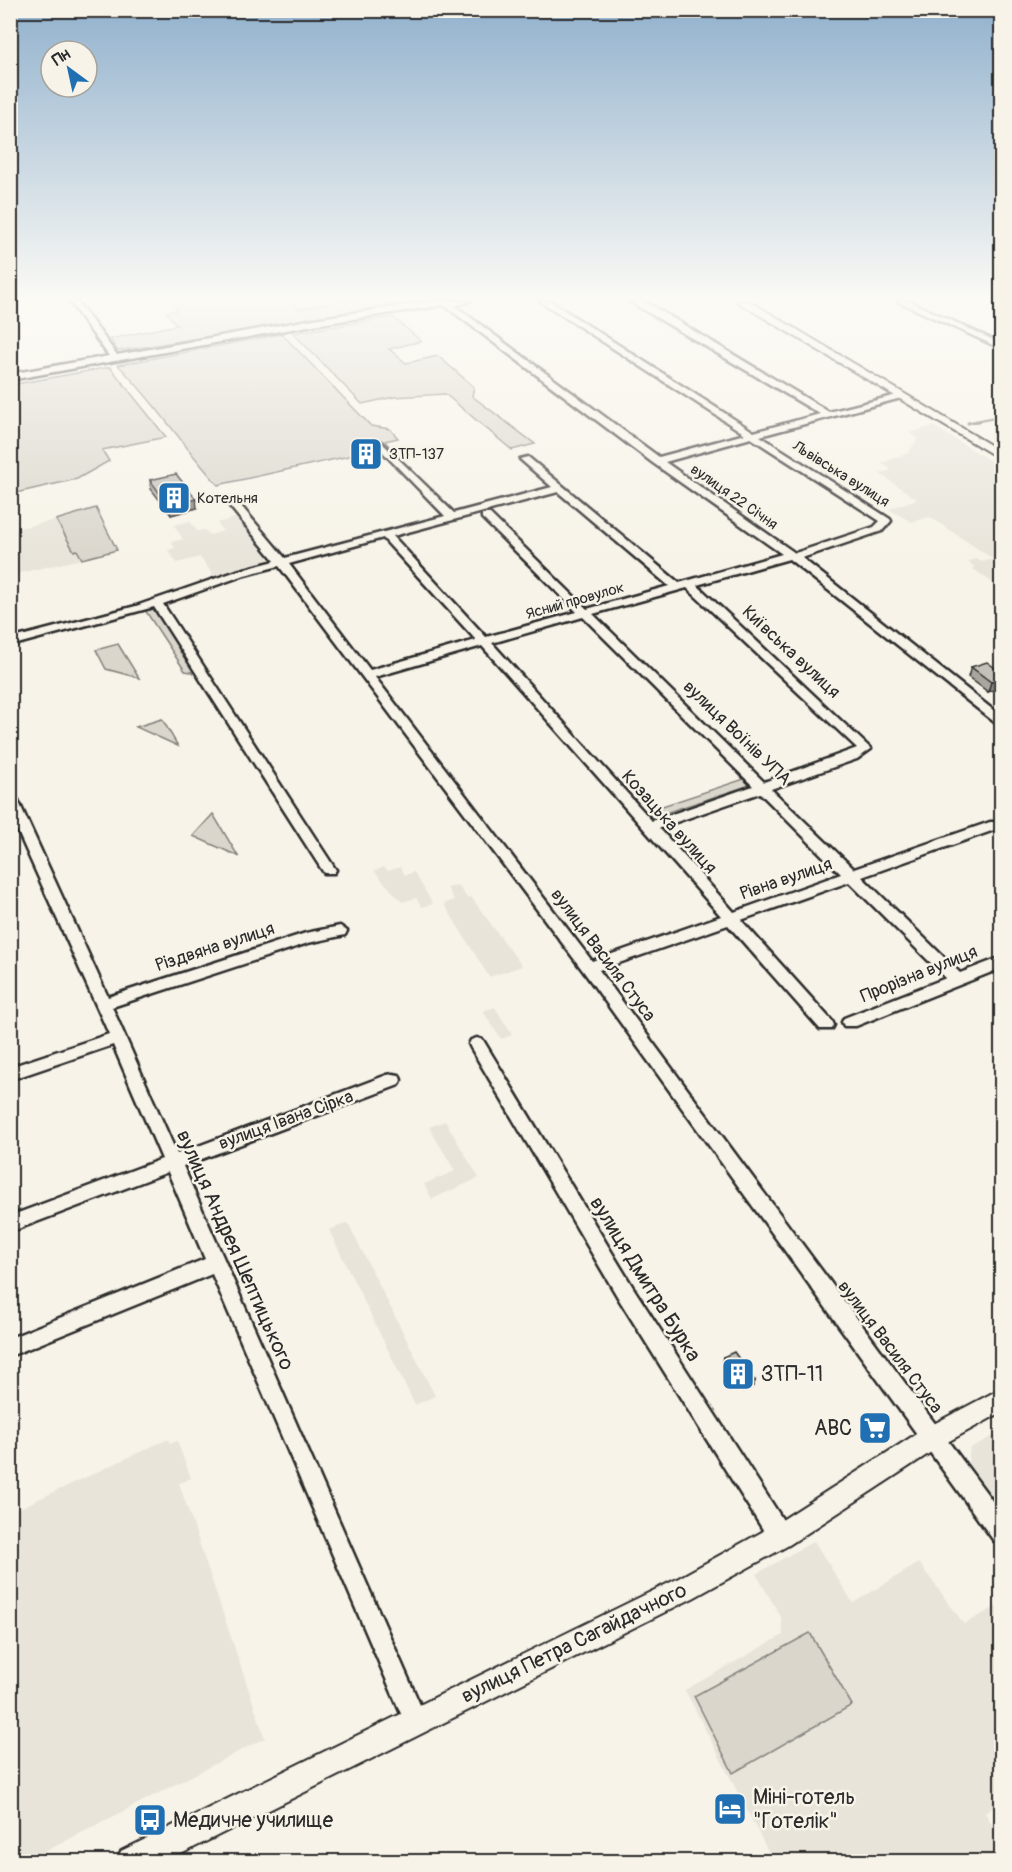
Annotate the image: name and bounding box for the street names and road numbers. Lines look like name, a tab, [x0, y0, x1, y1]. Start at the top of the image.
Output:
street label: Львівська вулиця	[788, 436, 893, 511]
street label: вулиця 22 Січня	[687, 460, 781, 534]
street label: Ясний провулок	[524, 578, 626, 624]
street label: Київська вулиця	[737, 601, 845, 703]
street label: вулиця Воїнів УПА	[678, 675, 796, 791]
street label: Козацька вулиця	[616, 765, 722, 879]
street label: Рівна вулиця	[737, 852, 835, 906]
street label: вулиця Василя Стуса	[546, 884, 660, 1026]
street label: Різдвяна вулиця	[152, 917, 278, 977]
street label: Прорізна вулиця	[857, 940, 981, 1008]
street label: вулиця Івана Сірка	[215, 1085, 357, 1155]
street label: вулиця Андрея Шептицького	[170, 1126, 300, 1374]
street label: вулиця Дмитра Бурка	[583, 1191, 707, 1367]
street label: вулиця Василя Стуса	[833, 1276, 947, 1418]
street label: вулиця Петра Сагайдачного	[457, 1577, 691, 1709]

